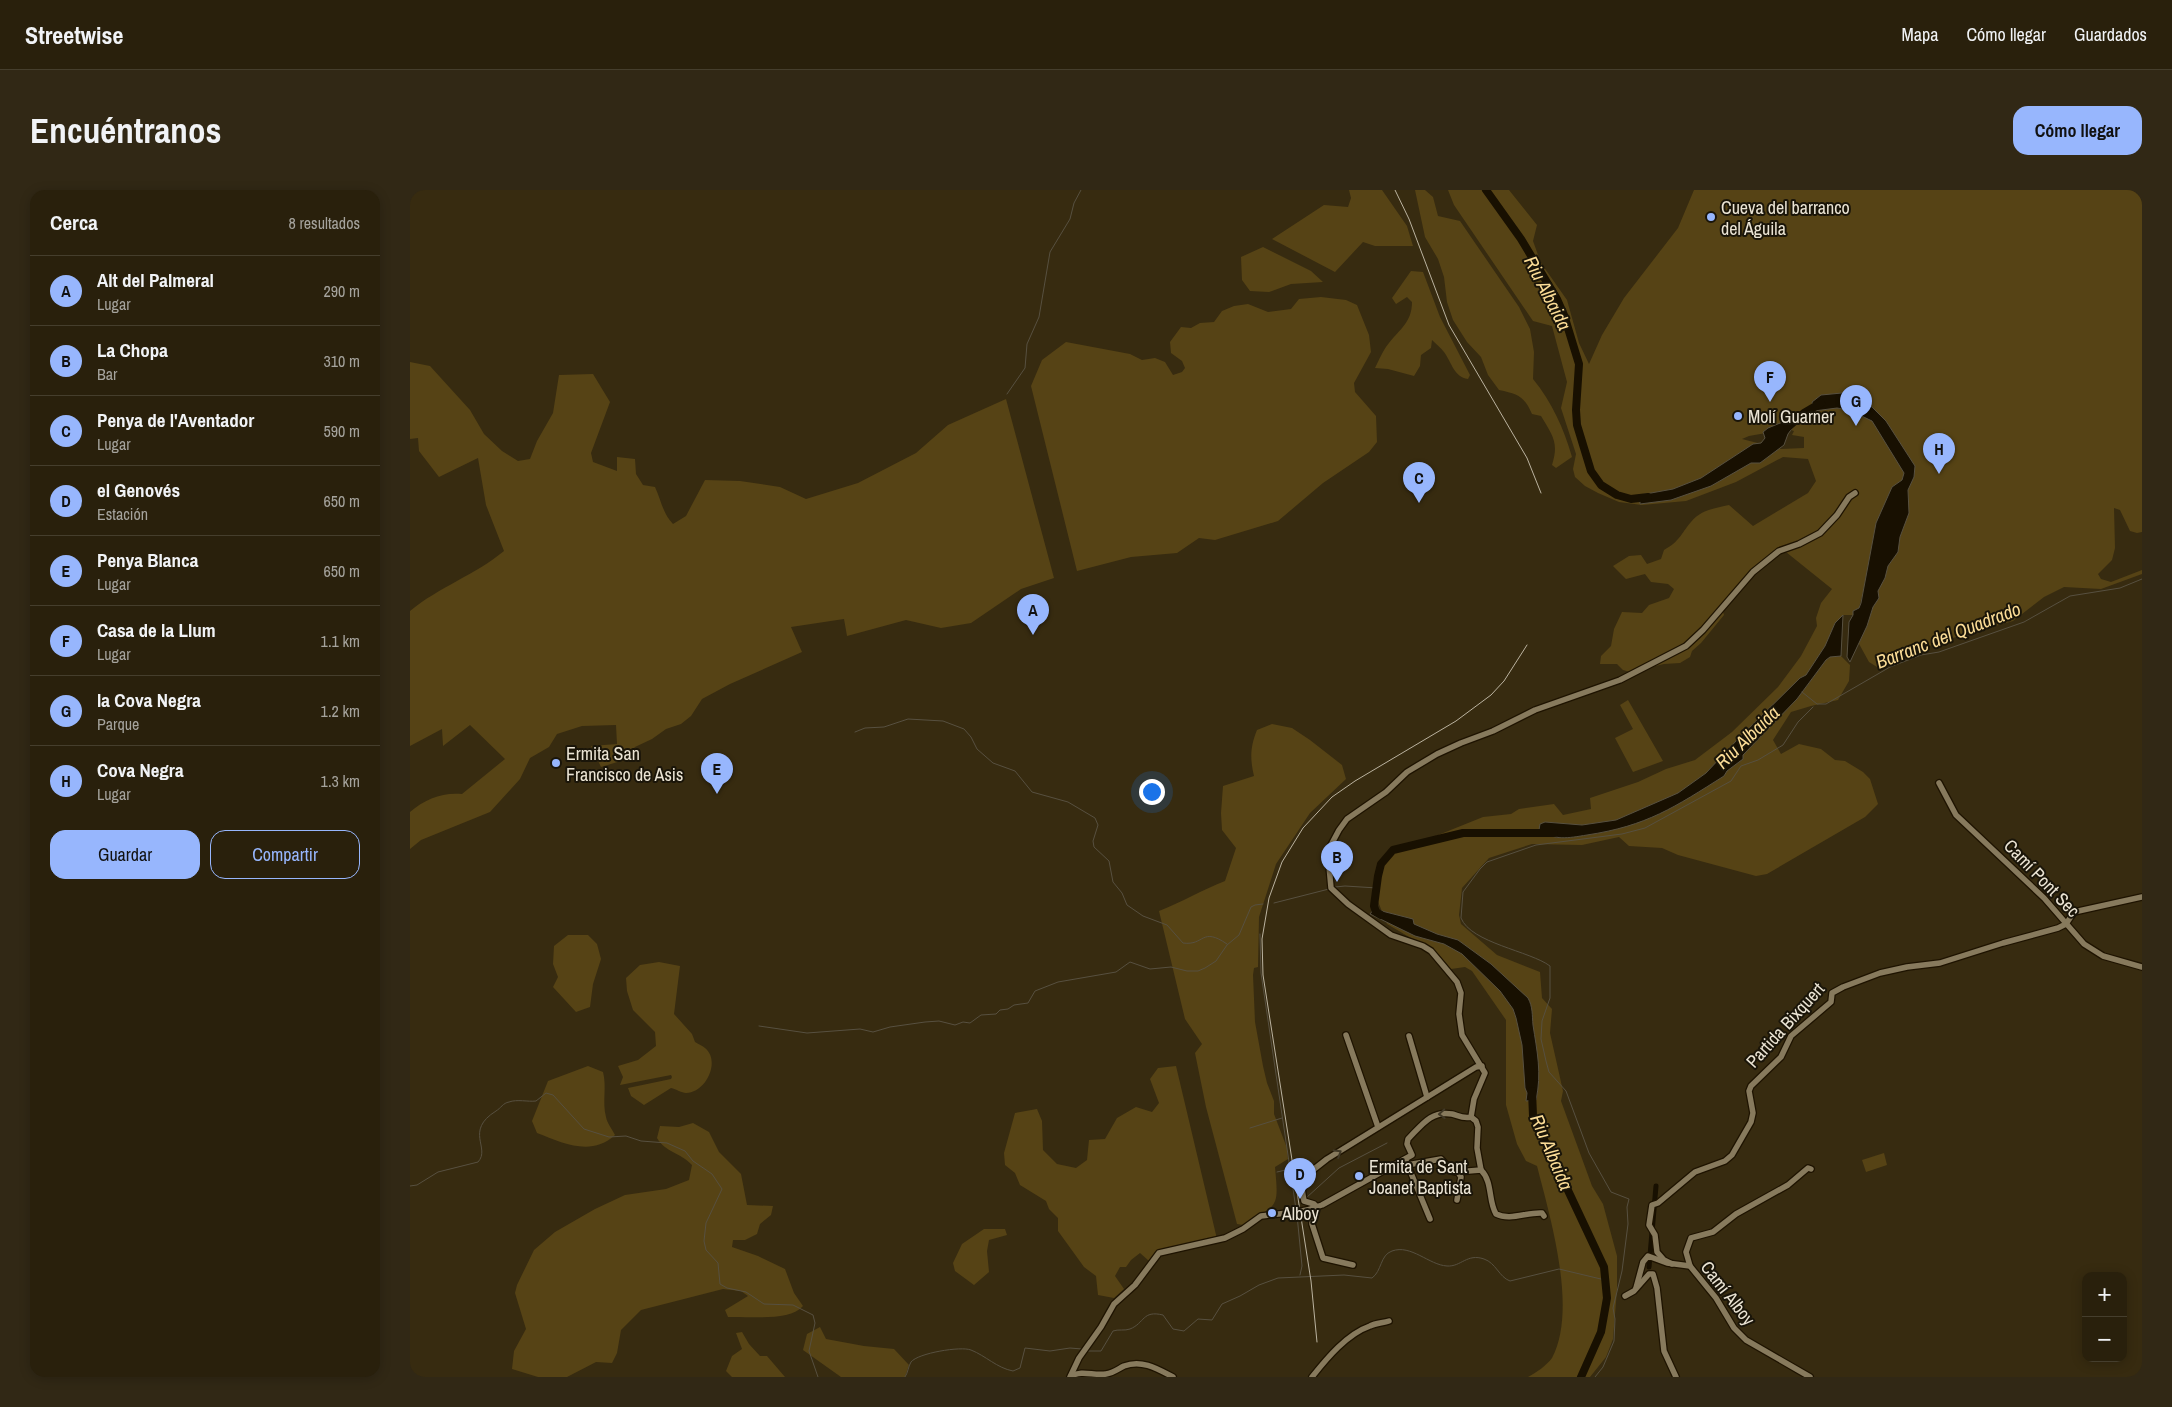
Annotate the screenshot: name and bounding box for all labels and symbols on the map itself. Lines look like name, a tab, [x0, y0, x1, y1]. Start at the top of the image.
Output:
place label: Cueva del barranco del Águila	[1721, 195, 1850, 241]
marker: Cueva del barranco del Águila	[1705, 211, 1717, 223]
water label: Riu Albaida	[1518, 251, 1578, 335]
pin: F	[1754, 361, 1786, 402]
pin: G	[1840, 385, 1872, 426]
place label: Molí Guarner	[1748, 404, 1834, 429]
marker: Molí Guarner	[1732, 410, 1744, 422]
pin: H	[1923, 433, 1955, 474]
pin: C	[1403, 462, 1435, 503]
pin: A	[1017, 594, 1049, 635]
water label: Barranc del Quadrado	[1872, 595, 2025, 675]
water label: Riu Albaida	[1709, 700, 1785, 774]
place label: Ermita San Francisco de Asis	[566, 741, 683, 787]
pin: E	[701, 753, 733, 794]
marker: Ermita San Francisco de Asis	[550, 757, 562, 769]
your location	[1139, 779, 1165, 805]
street label: Camí Pont Sec	[1999, 834, 2085, 922]
pin: B	[1321, 841, 1353, 882]
street label: Partida Bixquert	[1740, 977, 1830, 1073]
one-way arrow	[1438, 1109, 1446, 1120]
water label: Riu Albaida	[1524, 1110, 1580, 1194]
one-way arrow	[1332, 1149, 1341, 1159]
place label: Ermita de Sant Joanet Baptista	[1369, 1154, 1472, 1200]
pin: D	[1284, 1158, 1316, 1199]
marker: Ermita de Sant Joanet Baptista	[1353, 1170, 1365, 1182]
place label: Alboy	[1281, 1201, 1320, 1226]
marker: Alboy	[1266, 1207, 1278, 1219]
street label: Camí Alboy	[1695, 1256, 1761, 1331]

